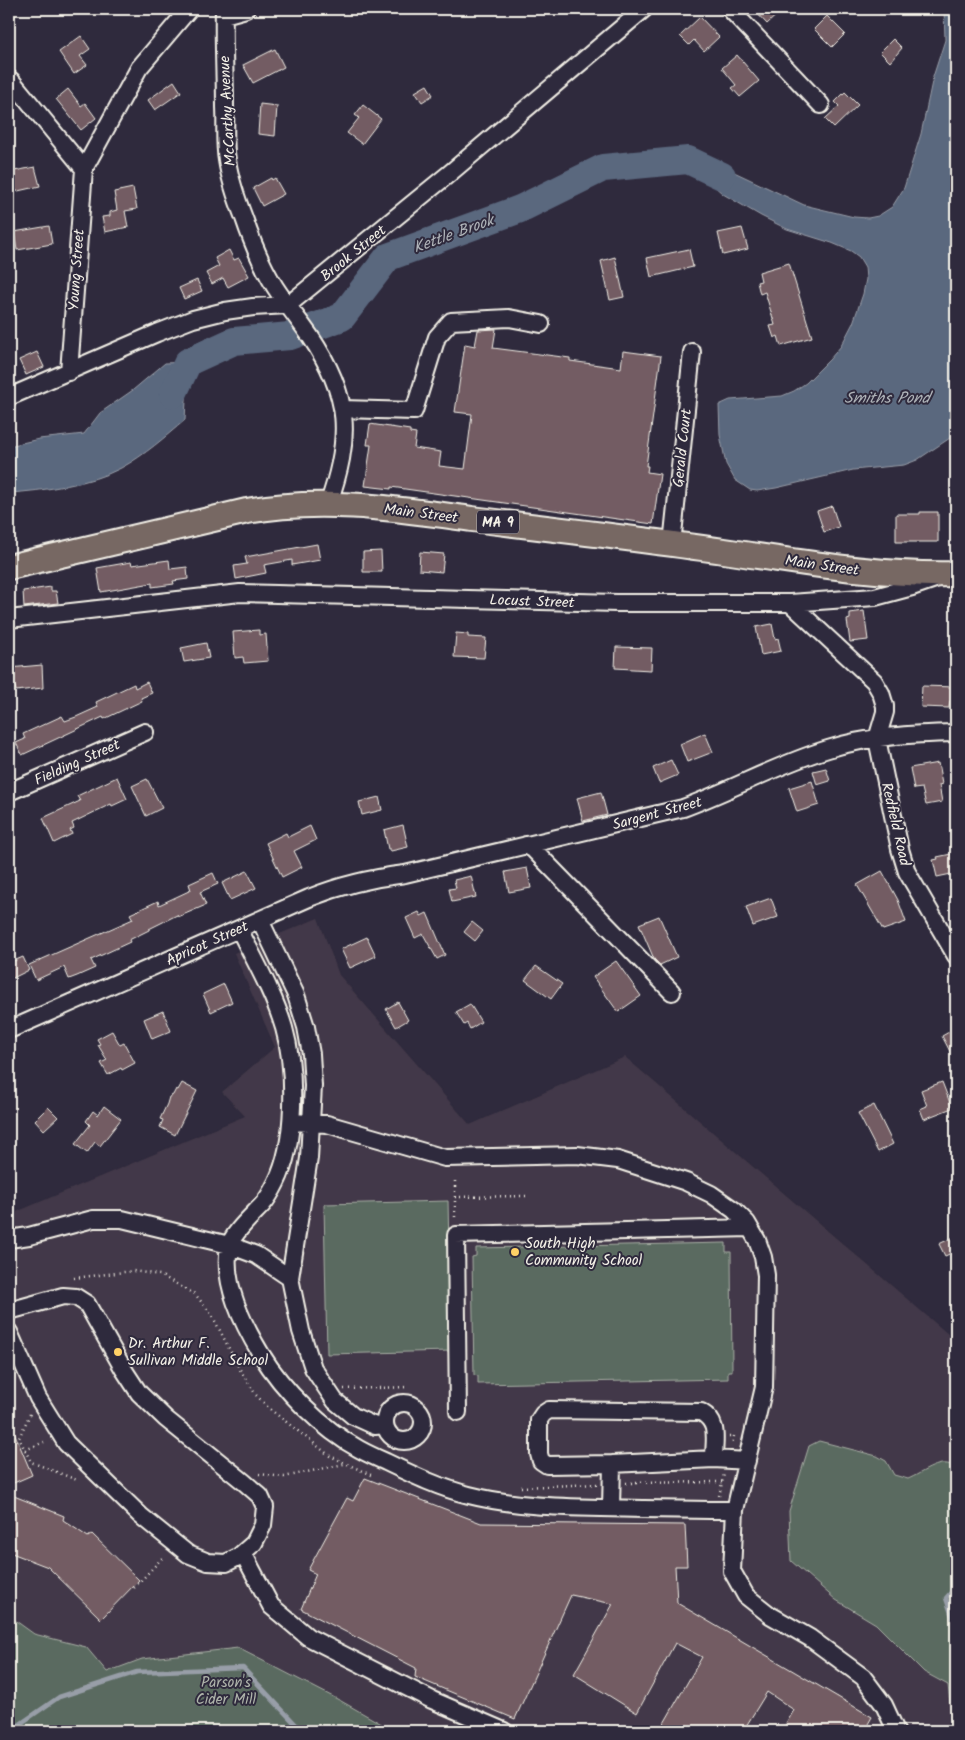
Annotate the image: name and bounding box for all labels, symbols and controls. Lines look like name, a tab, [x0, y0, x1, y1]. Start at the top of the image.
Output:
street label: McCarthy Avenue	[213, 55, 243, 167]
water label: Kettle Brook	[410, 207, 500, 261]
street label: Brook Street	[315, 219, 392, 288]
street label: Young Street	[62, 228, 92, 312]
water label: Smiths Pond	[844, 386, 934, 411]
street label: Gerald Court	[667, 407, 699, 489]
street label: Main Street	[382, 498, 459, 530]
road number: MA 9	[477, 511, 519, 534]
street label: Main Street	[783, 549, 861, 583]
street label: Locust Street	[489, 589, 575, 615]
street label: Fielding Street	[30, 733, 125, 793]
street label: Redfield Road	[874, 780, 916, 869]
street label: Sargent Street	[610, 790, 705, 837]
street label: Apricot Street	[162, 915, 253, 973]
place label: South High Community School	[525, 1232, 643, 1273]
marker: South High Community School	[509, 1246, 521, 1258]
place label: Dr. Arthur F. Sullivan Middle School	[128, 1332, 269, 1373]
marker: Dr. Arthur F. Sullivan Middle School	[112, 1346, 124, 1358]
park label: Parson's Cider Mill	[196, 1671, 257, 1712]

